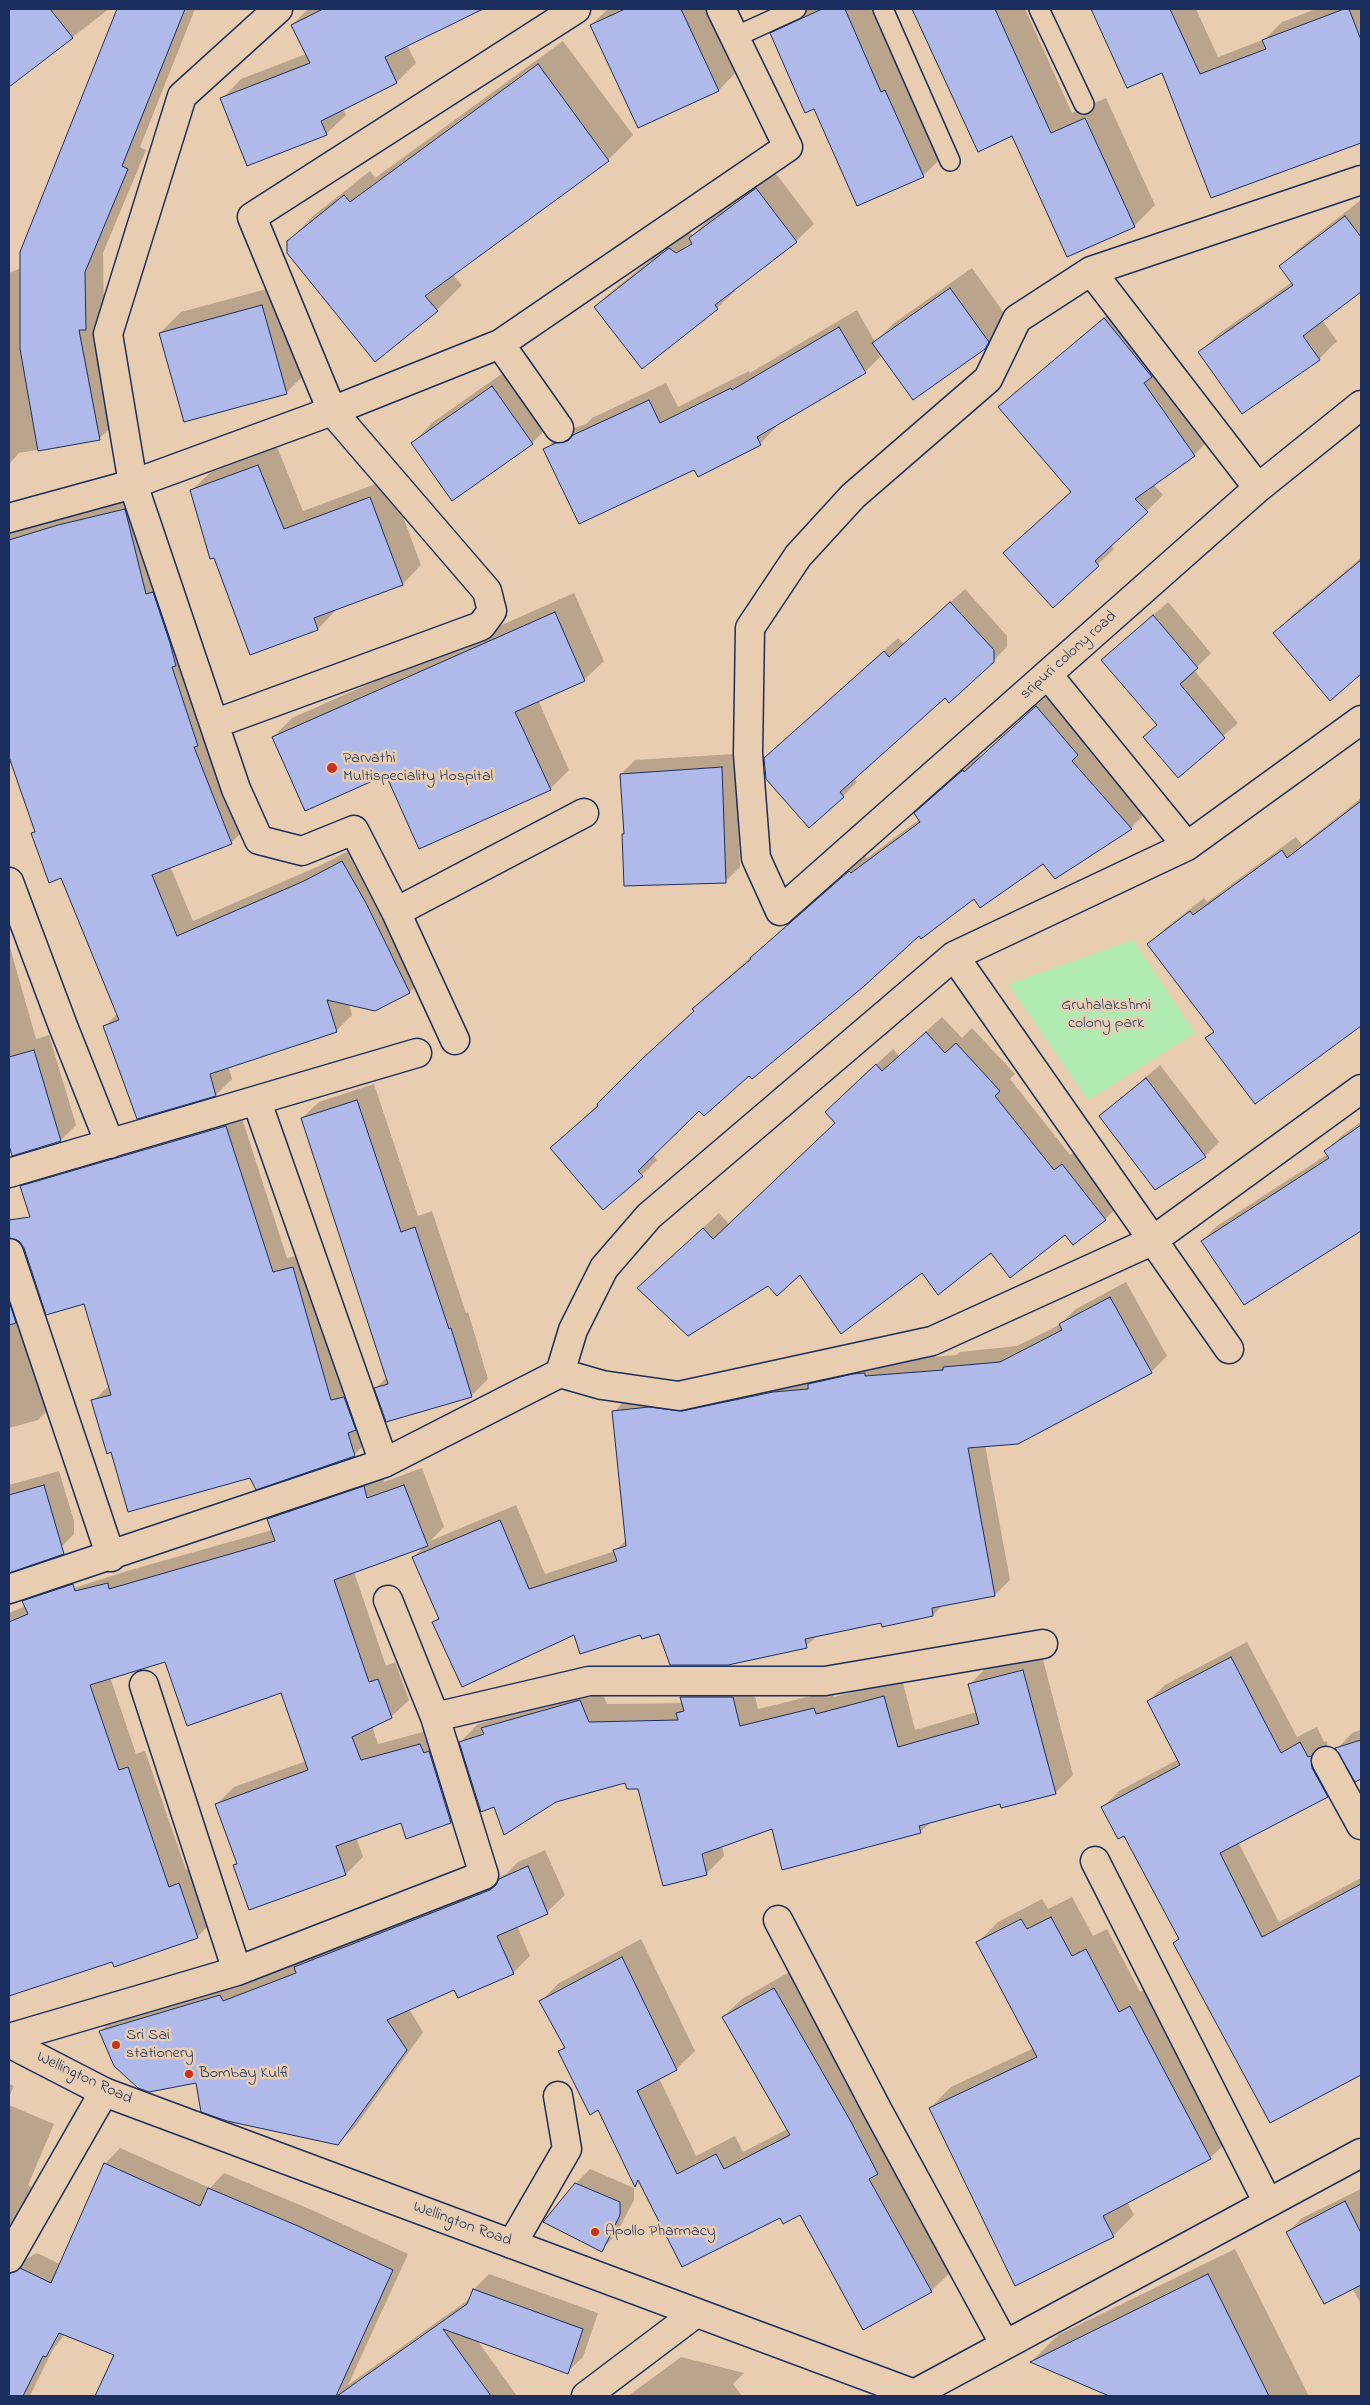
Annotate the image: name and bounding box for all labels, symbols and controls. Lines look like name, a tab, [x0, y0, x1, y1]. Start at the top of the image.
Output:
street label: sripuri colony road	[1017, 608, 1121, 704]
place label: Parvathi Multispeciality Hospital	[343, 749, 493, 787]
marker: Parvathi Multispeciality Hospital	[325, 761, 339, 775]
park label: Gruhalakshmi colony park	[1061, 996, 1151, 1034]
place label: Sri Sai stationery	[126, 2026, 194, 2064]
marker: Sri Sai stationery	[110, 2039, 122, 2051]
street label: Wellington Road	[33, 2048, 135, 2110]
place label: Bombay Kulfi	[199, 2064, 290, 2084]
marker: Bombay Kulfi	[183, 2068, 195, 2080]
street label: Wellington Road	[410, 2198, 514, 2252]
place label: Apollo Pharmacy	[605, 2222, 716, 2242]
marker: Apollo Pharmacy	[589, 2226, 601, 2238]

